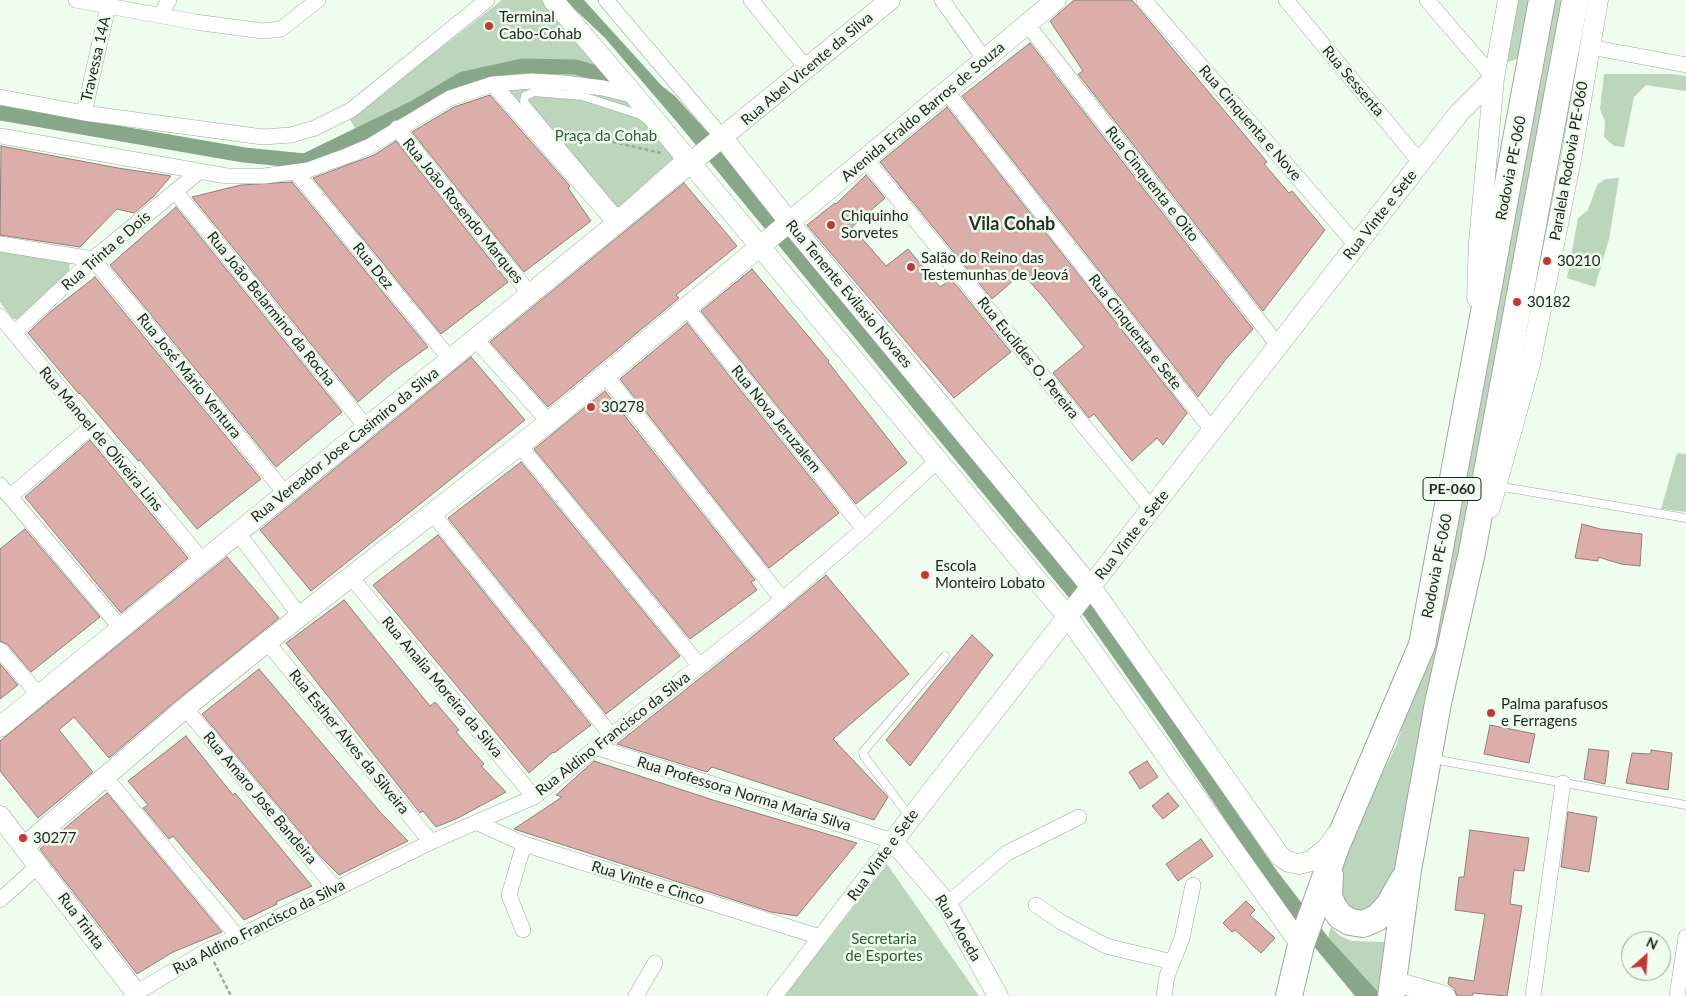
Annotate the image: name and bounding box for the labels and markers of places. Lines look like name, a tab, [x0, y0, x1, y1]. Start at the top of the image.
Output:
place label: Terminal Cabo-Cohab	[499, 8, 582, 43]
marker: Terminal Cabo-Cohab	[483, 20, 495, 32]
place label: Chiquinho Sorvetes	[841, 207, 909, 242]
marker: Chiquinho Sorvetes	[825, 219, 837, 231]
place label: Salão do Reino das Testemunhas de Jeová	[921, 249, 1068, 284]
place label: 30210	[1557, 252, 1600, 270]
marker: 30210	[1541, 255, 1553, 267]
marker: Salão do Reino das Testemunhas de Jeová	[905, 261, 917, 273]
place label: 30182	[1527, 293, 1570, 311]
marker: 30182	[1511, 296, 1523, 308]
place label: 30278	[601, 398, 644, 416]
marker: 30278	[585, 401, 597, 413]
place label: Escola Monteiro Lobato	[935, 557, 1045, 592]
marker: Escola Monteiro Lobato	[919, 569, 931, 581]
place label: Palma parafusos e Ferragens	[1501, 695, 1608, 730]
marker: Palma parafusos e Ferragens	[1485, 707, 1497, 719]
place label: 30277	[33, 829, 76, 847]
marker: 30277	[17, 832, 29, 844]

